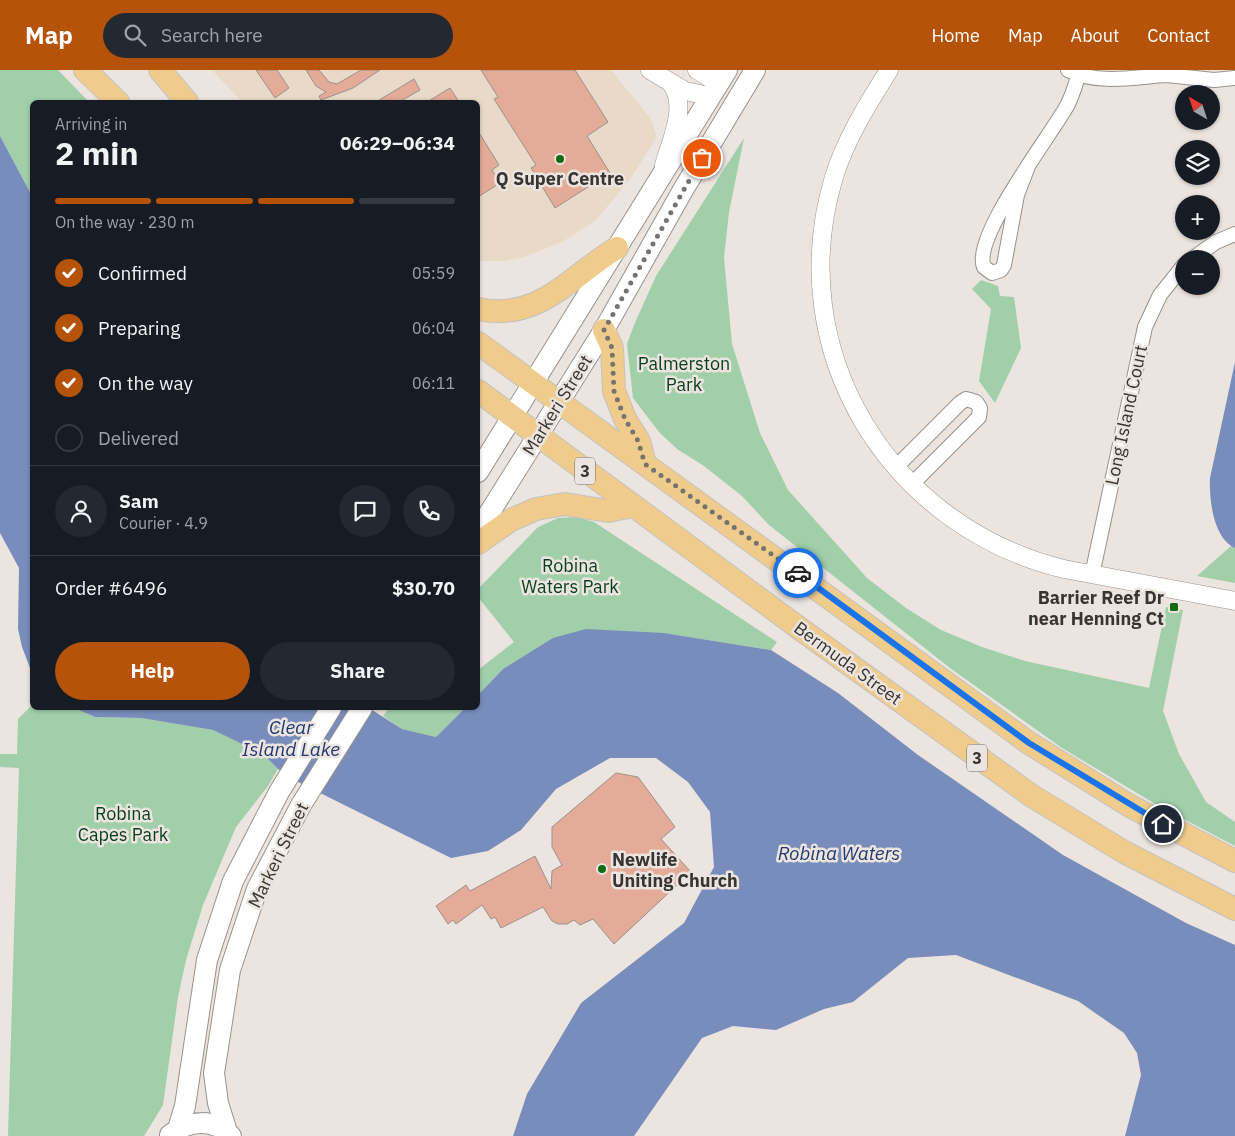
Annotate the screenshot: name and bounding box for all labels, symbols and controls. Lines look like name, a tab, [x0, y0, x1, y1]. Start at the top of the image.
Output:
search box	[103, 13, 453, 58]
text: Map	[25, 19, 73, 51]
icon: search	[121, 21, 149, 49]
text: Search here	[161, 23, 263, 47]
text: Home	[932, 24, 980, 47]
text: Map	[1008, 24, 1043, 47]
text: About	[1071, 24, 1119, 47]
text: Contact	[1147, 24, 1210, 47]
north arrow	[1175, 85, 1220, 130]
map controls	[1175, 85, 1220, 295]
text: Arriving in	[55, 114, 127, 134]
text: 06:29–06:34	[340, 131, 455, 155]
text: 2 min	[55, 132, 139, 174]
pin	[681, 137, 723, 179]
button: layers	[1175, 140, 1220, 185]
icon: bag	[688, 144, 716, 172]
marker: Q Super Centre	[554, 153, 566, 165]
place label: Q Super Centre	[496, 167, 624, 190]
button: +	[1175, 195, 1220, 240]
text: On the way · 230 m	[55, 212, 194, 232]
button: −	[1175, 250, 1220, 295]
icon: check	[55, 259, 83, 287]
text: Confirmed	[98, 261, 187, 285]
text: 05:59	[412, 263, 455, 283]
icon: check	[55, 314, 83, 342]
text: Preparing	[98, 316, 180, 340]
text: 06:04	[412, 318, 455, 338]
street label: Long Island Court	[1100, 343, 1152, 487]
street label: Markeri Street	[517, 350, 597, 460]
park label: Palmerston Park	[638, 352, 730, 396]
icon: check	[55, 369, 83, 397]
text: On the way	[98, 371, 193, 395]
text: 06:11	[412, 373, 455, 393]
text: Delivered	[98, 426, 179, 450]
road number: 3	[575, 458, 595, 484]
button: person	[55, 485, 107, 537]
button: chat	[339, 485, 391, 537]
button: phone	[403, 485, 455, 537]
text: Sam	[119, 489, 159, 513]
text: Courier · 4.9	[119, 513, 208, 533]
courier	[773, 548, 823, 598]
park label: Robina Waters Park	[521, 554, 619, 598]
icon: car	[784, 559, 812, 587]
text: Order #6496	[55, 576, 167, 600]
text: $30.70	[392, 576, 455, 600]
place label: Barrier Reef Dr near Henning Ct	[1028, 586, 1164, 630]
marker: Barrier Reef Dr near Henning Ct	[1168, 601, 1180, 613]
street label: Bermuda Street	[790, 616, 906, 710]
button: Help	[55, 642, 250, 700]
button: Share	[260, 642, 455, 700]
water label: Clear Island Lake	[242, 715, 340, 761]
road number: 3	[967, 744, 987, 771]
street label: Markeri Street	[243, 798, 313, 912]
park label: Robina Capes Park	[78, 802, 169, 846]
pin	[1142, 803, 1184, 845]
icon: home	[1149, 810, 1177, 838]
water label: Robina Waters	[778, 841, 900, 865]
place label: Newlife Uniting Church	[612, 848, 738, 892]
marker: Newlife Uniting Church	[596, 863, 608, 875]

